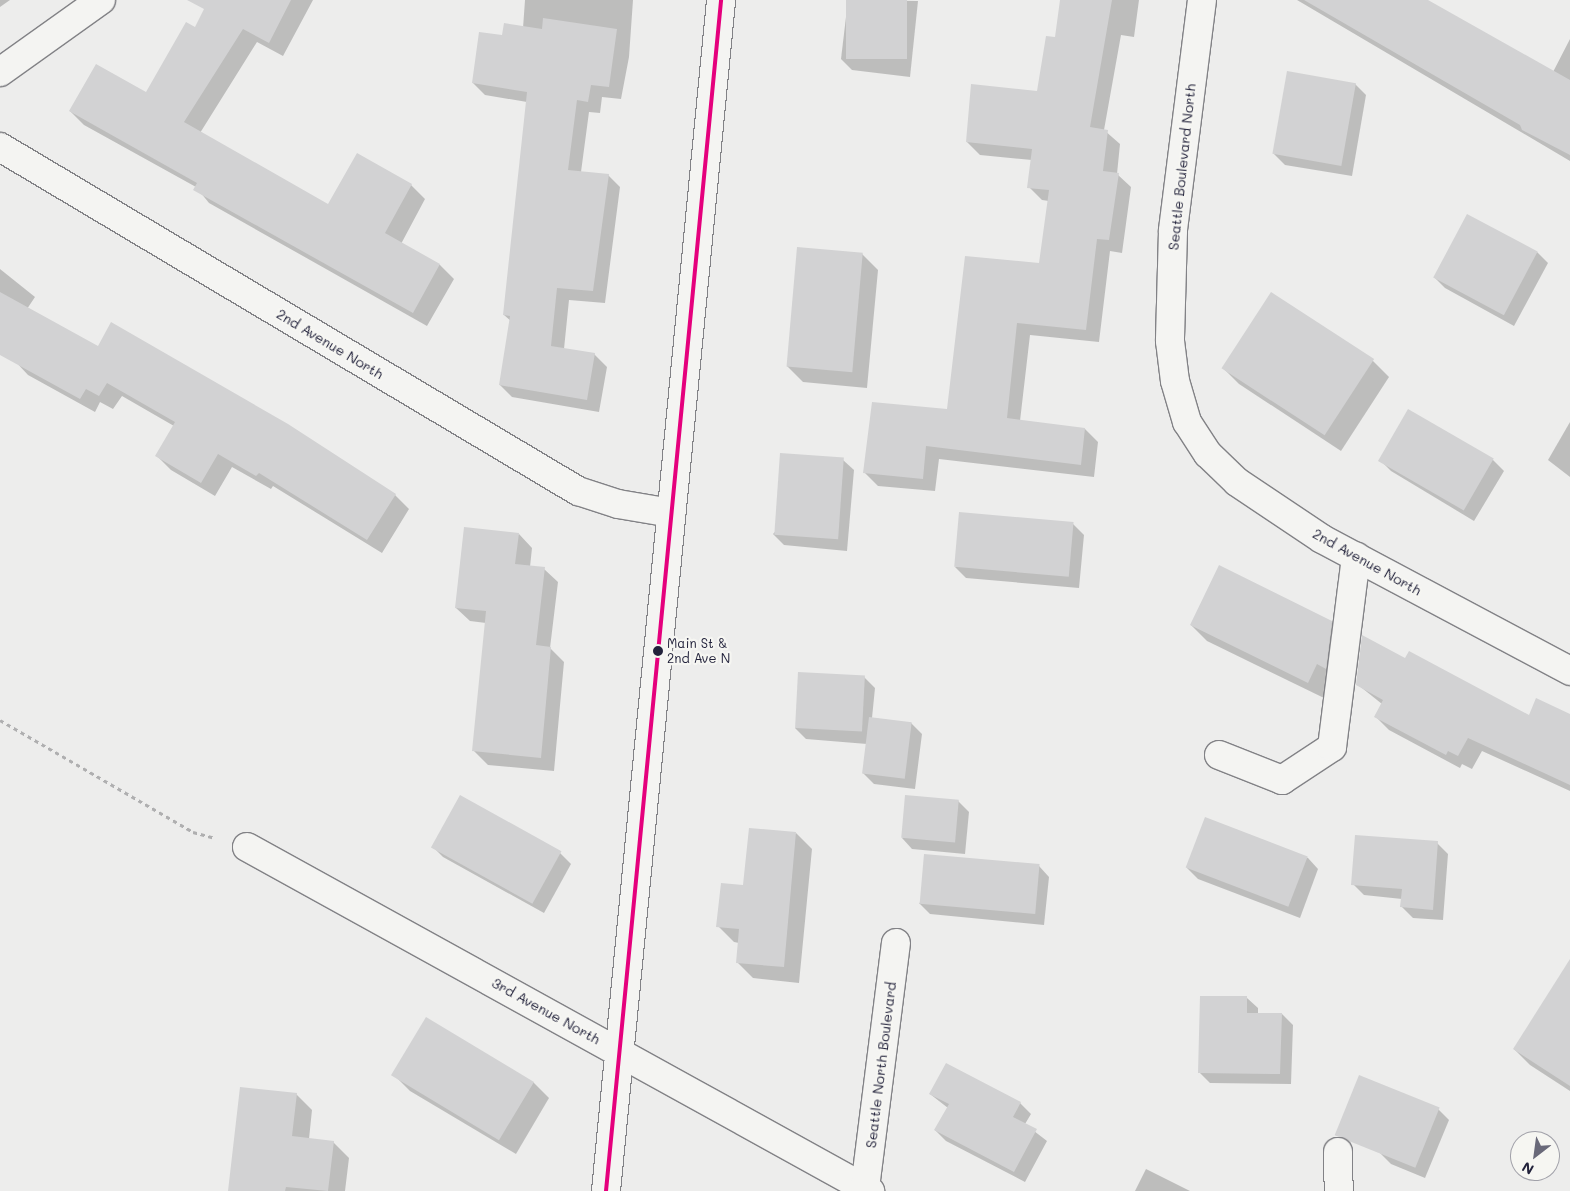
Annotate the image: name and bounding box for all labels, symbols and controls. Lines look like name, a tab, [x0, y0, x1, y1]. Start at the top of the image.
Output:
street label: Seattle Boulevard North	[1165, 83, 1199, 251]
street label: 2nd Avenue North	[274, 305, 386, 383]
street label: 2nd Avenue North	[1310, 525, 1424, 599]
place label: Main St & 2nd Ave N	[667, 636, 730, 667]
marker: Main St & 2nd Ave N	[653, 646, 663, 656]
street label: 3rd Avenue North	[489, 974, 603, 1048]
street label: Seattle North Boulevard	[862, 981, 900, 1149]
north arrow	[1510, 1131, 1560, 1181]
text: N	[1518, 1158, 1537, 1179]

